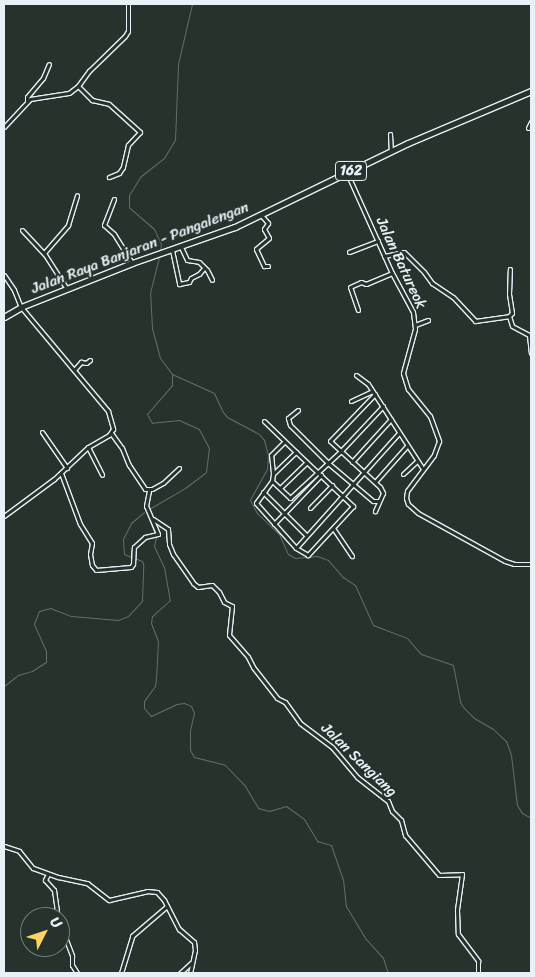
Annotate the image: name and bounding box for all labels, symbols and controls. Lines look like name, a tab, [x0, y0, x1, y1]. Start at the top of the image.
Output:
road number: 162	[335, 160, 367, 182]
street label: Jalan Raya Banjaran - Pangalengan	[29, 198, 251, 298]
street label: Jalan Batureok	[372, 214, 430, 312]
street label: Jalan Sangiang	[317, 719, 401, 801]
north arrow	[20, 907, 70, 957]
text: U	[43, 911, 68, 934]

